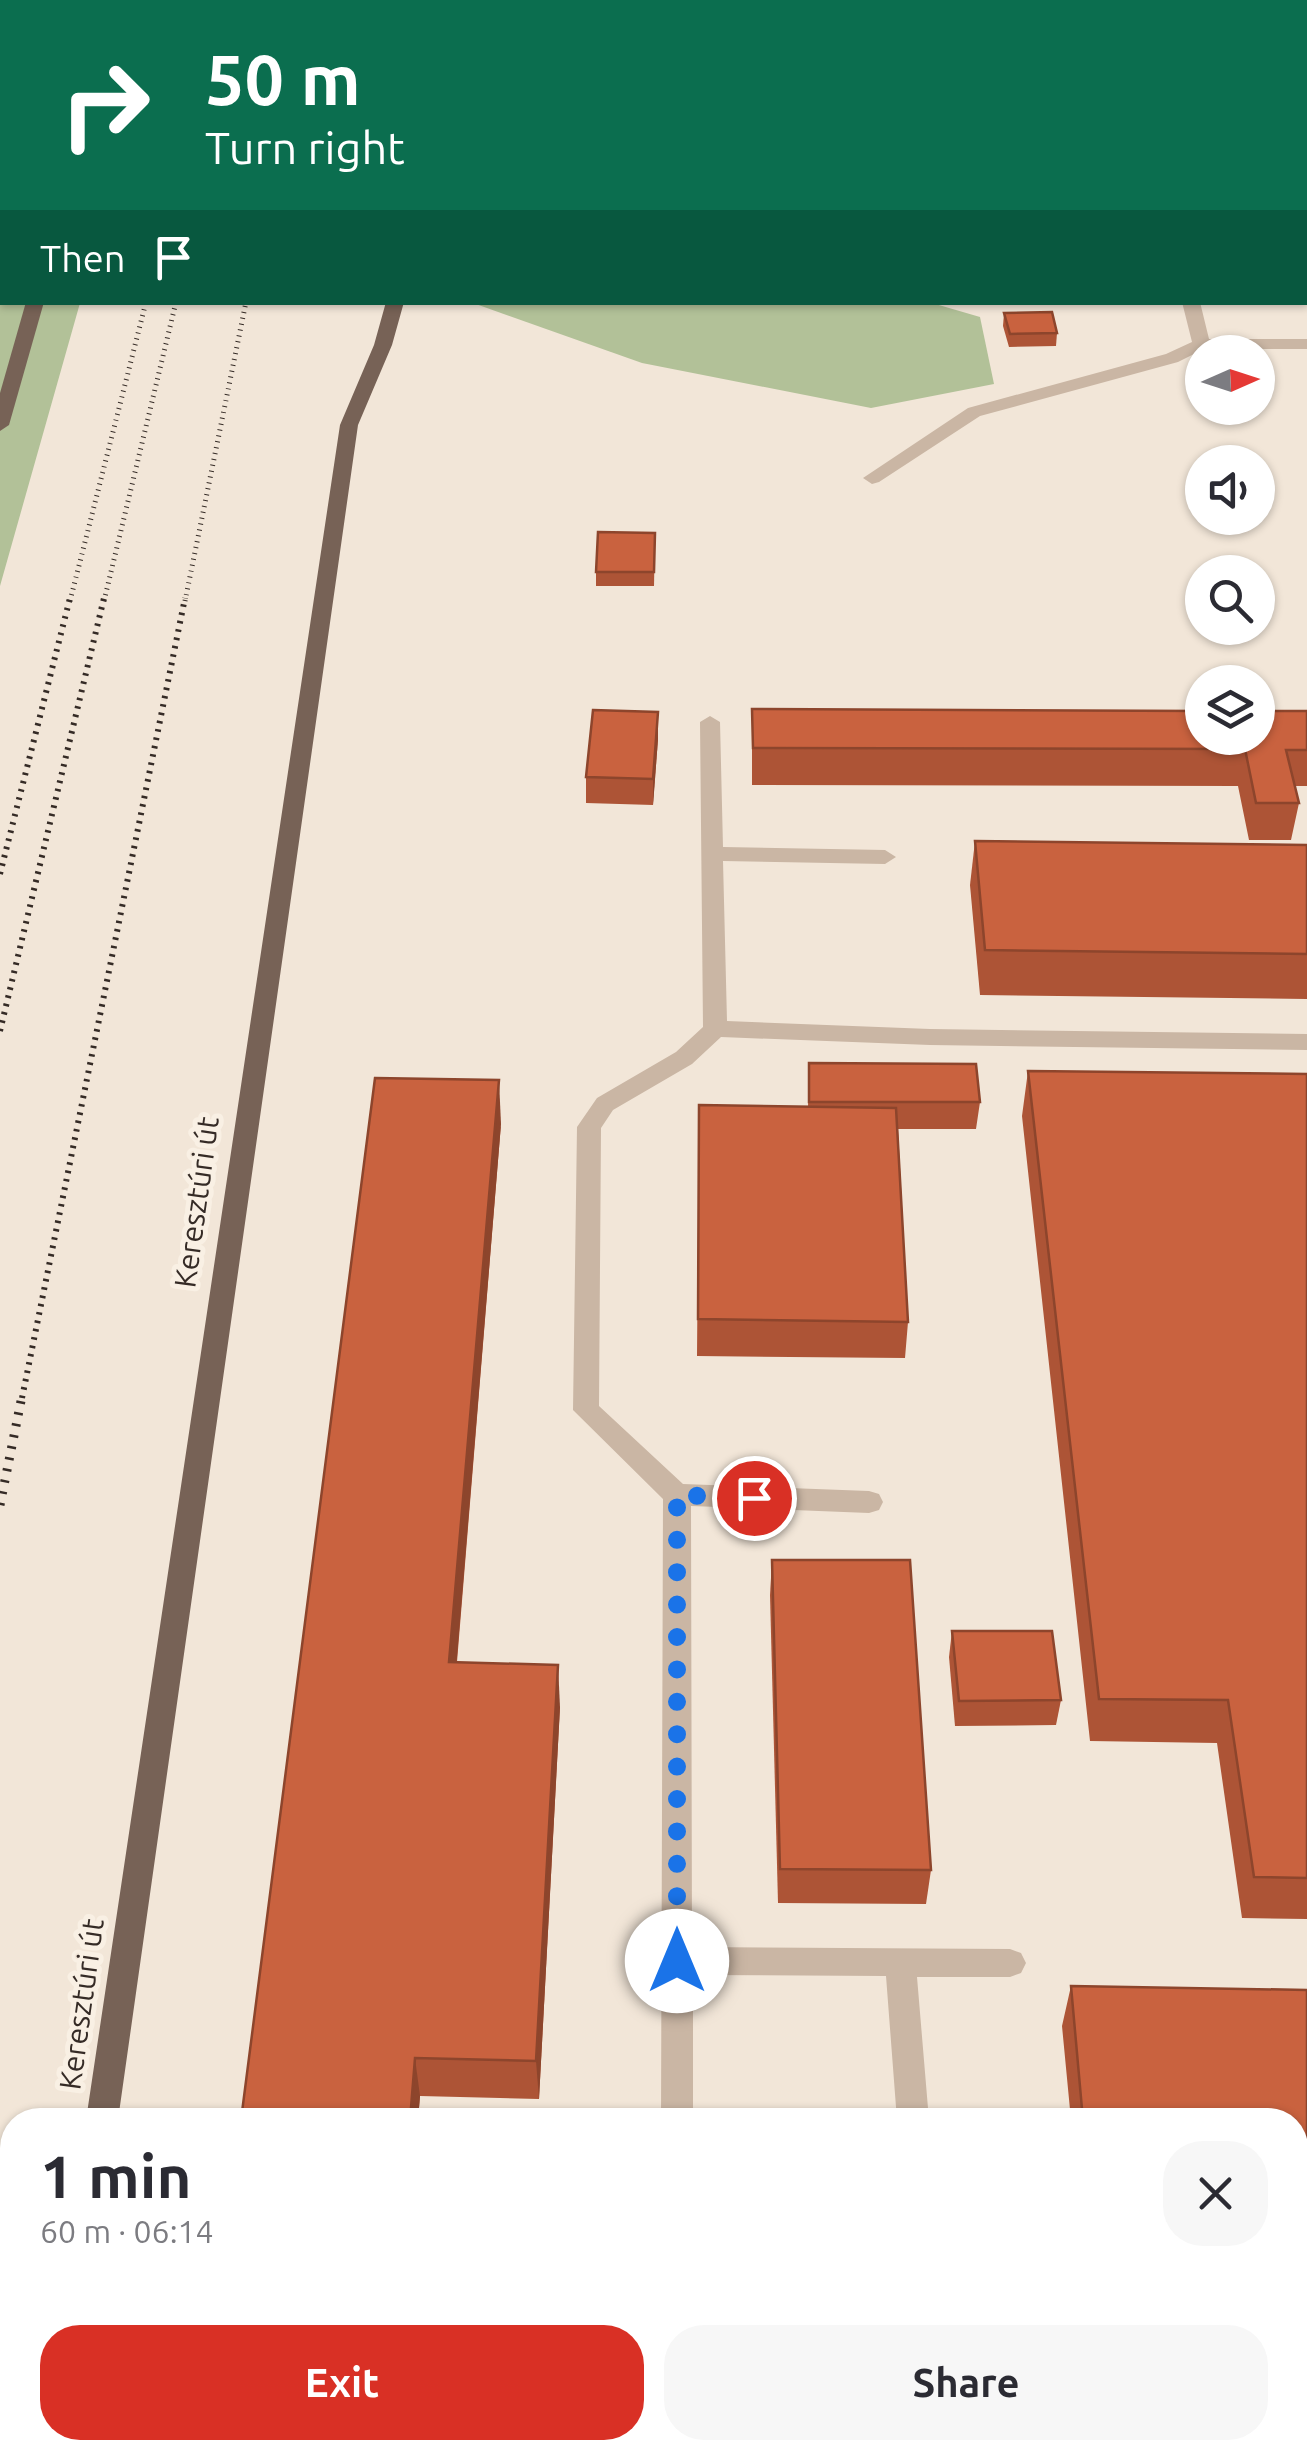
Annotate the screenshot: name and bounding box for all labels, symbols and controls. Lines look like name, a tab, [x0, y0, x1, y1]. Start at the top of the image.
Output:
icon: right	[40, 40, 170, 170]
text: 50 m	[205, 40, 361, 118]
text: Turn right	[205, 122, 405, 173]
icon: arrive	[146, 230, 201, 285]
text: Then	[40, 237, 126, 279]
north arrow	[1185, 335, 1275, 425]
map controls	[1185, 335, 1275, 755]
button: sound	[1185, 445, 1275, 535]
button: search	[1185, 555, 1275, 645]
button: layers	[1185, 665, 1275, 755]
street label: Keresztúri út	[167, 1114, 225, 1290]
pin	[712, 1456, 797, 1541]
icon: arrive	[727, 1471, 782, 1526]
position arrow	[625, 1909, 729, 2013]
street label: Keresztúri út	[52, 1916, 110, 2092]
button: close	[1163, 2141, 1268, 2246]
text: 1 min	[40, 2142, 192, 2209]
text: 60 m · 06:14	[40, 2213, 214, 2249]
button: Exit	[40, 2325, 644, 2440]
button: Share	[664, 2325, 1268, 2440]

